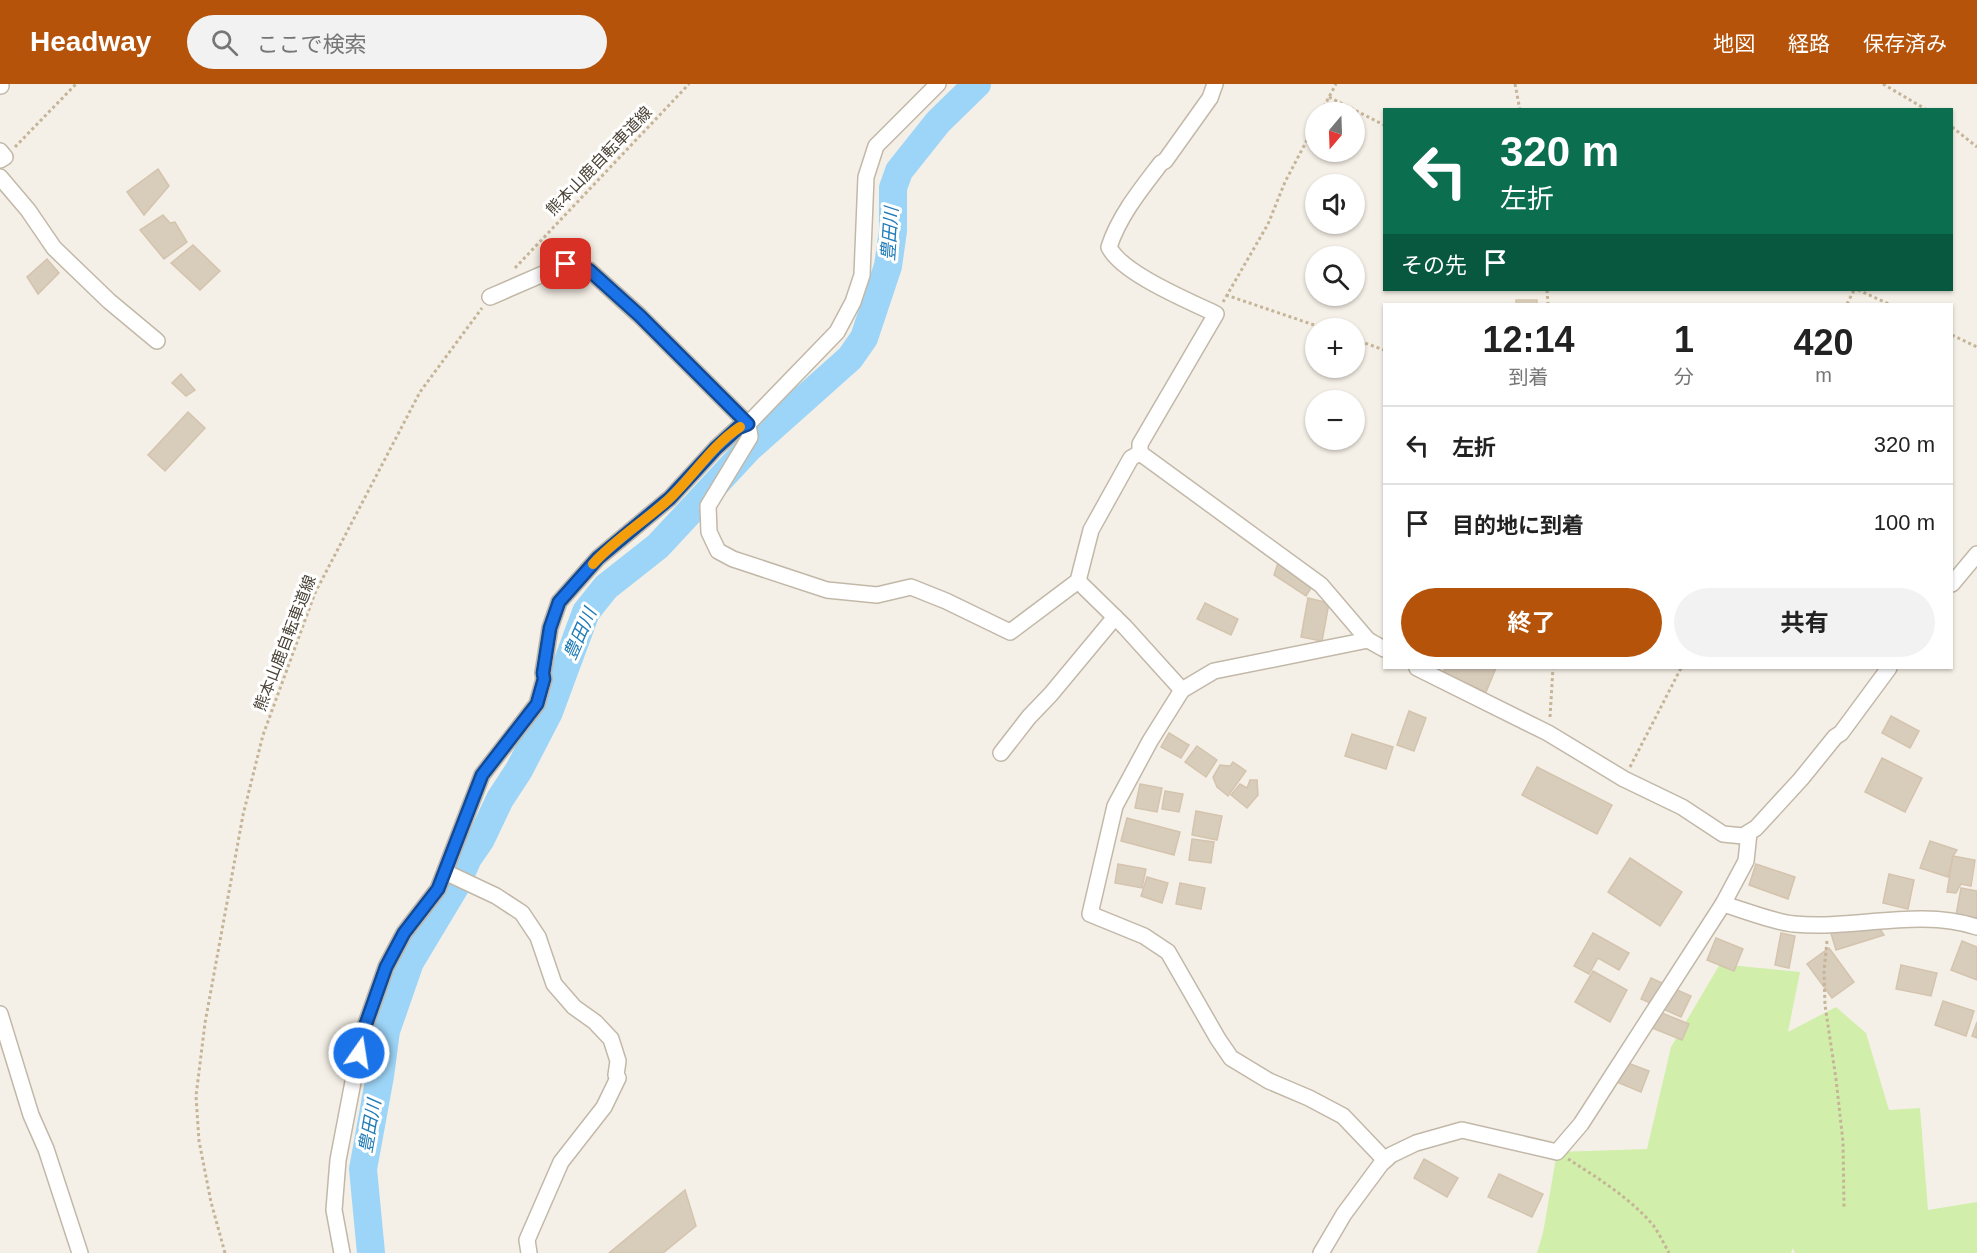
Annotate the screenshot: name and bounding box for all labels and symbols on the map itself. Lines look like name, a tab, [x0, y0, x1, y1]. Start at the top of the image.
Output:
north arrow	[1305, 102, 1365, 162]
street label: 熊本山鹿自転車道線	[543, 103, 655, 219]
water label: 豊田川	[878, 204, 902, 262]
pin	[540, 238, 591, 289]
street label: 熊本山鹿自転車道線	[251, 573, 319, 713]
water label: 豊田川	[560, 603, 601, 663]
position arrow	[327, 1021, 391, 1085]
water label: 豊田川	[355, 1096, 385, 1154]

